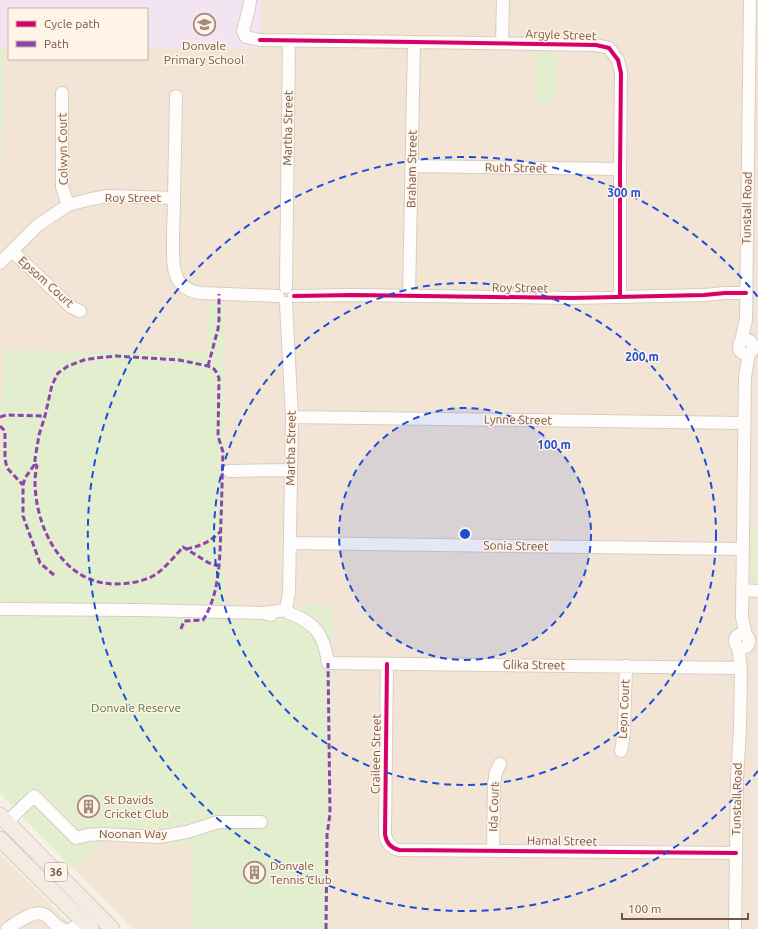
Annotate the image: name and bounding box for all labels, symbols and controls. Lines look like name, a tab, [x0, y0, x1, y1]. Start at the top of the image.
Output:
legend	[8, 8, 148, 60]
school or university icon: Donvale Primary School	[191, 12, 217, 38]
text: Cycle path	[44, 17, 100, 30]
street label: Argyle Street	[525, 27, 597, 42]
text: Path	[44, 37, 69, 50]
place label: Donvale Primary School	[164, 39, 244, 66]
street label: Martha Street	[280, 90, 295, 166]
street label: Colwyn Court	[55, 112, 70, 186]
street label: Braham Street	[404, 130, 419, 208]
street label: Ruth Street	[485, 160, 547, 175]
street label: Tunstall Road	[739, 171, 754, 245]
text: 300 m	[607, 186, 641, 199]
street label: Roy Street	[105, 191, 162, 204]
street label: Epsom Court	[16, 254, 77, 310]
street label: Roy Street	[492, 281, 549, 294]
text: 200 m	[625, 350, 659, 363]
street label: Martha Street	[283, 410, 298, 486]
street label: Lynne Street	[484, 412, 553, 427]
text: 100 m	[537, 438, 571, 451]
centre of rings	[458, 527, 472, 541]
street label: Sonia Street	[483, 538, 549, 553]
street label: Glika Street	[503, 657, 566, 672]
street label: Leon Court	[615, 678, 632, 739]
park label: Donvale Reserve	[91, 701, 181, 714]
street label: Craileen Street	[368, 713, 383, 794]
street label: Tunstall Road	[729, 762, 744, 836]
street label: Ida Court	[486, 782, 501, 832]
place label: St Davids Cricket Club	[104, 793, 169, 820]
building icon: St Davids Cricket Club	[76, 794, 102, 820]
street label: Noonan Way	[99, 827, 167, 840]
street label: Hamal Street	[527, 833, 598, 848]
place label: Donvale Tennis Club	[270, 859, 332, 886]
building icon: Donvale Tennis Club	[241, 860, 267, 886]
road number: 36	[45, 863, 67, 881]
scale bar	[622, 895, 748, 921]
text: 100 m	[628, 902, 661, 915]

